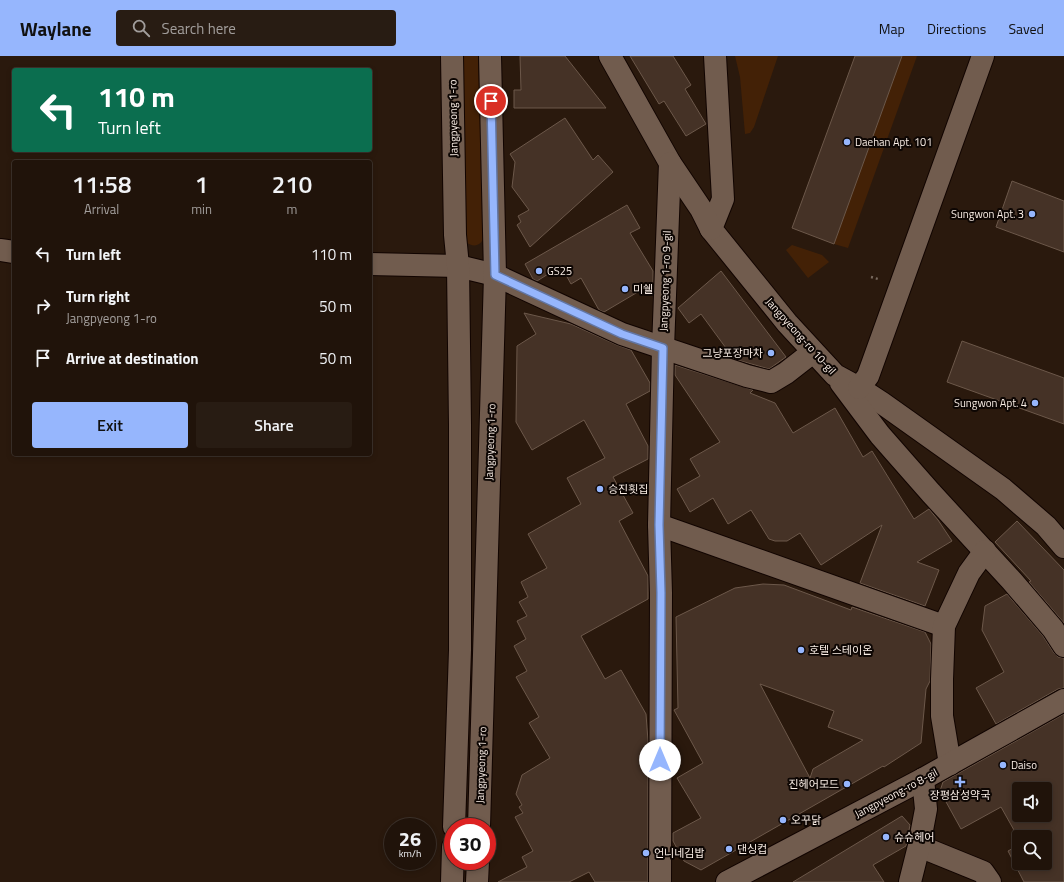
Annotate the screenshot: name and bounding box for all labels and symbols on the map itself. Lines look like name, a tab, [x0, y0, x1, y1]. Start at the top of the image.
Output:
street label: Jangpyeong 1-ro	[444, 79, 462, 157]
pin	[474, 84, 508, 118]
place label: Daehan Apt. 101	[855, 134, 932, 150]
marker: Daehan Apt. 101	[842, 137, 852, 147]
place label: Sungwon Apt. 3	[951, 206, 1024, 222]
marker: Sungwon Apt. 3	[1027, 209, 1037, 219]
street label: Jangpyeong 1-ro 9-gil	[655, 230, 675, 332]
place label: GS25	[547, 263, 572, 279]
marker: GS25	[534, 266, 544, 276]
place label: 미쉘	[633, 281, 653, 297]
marker: 미쉘	[620, 284, 630, 294]
street label: Jangpyeong-ro 10-gil	[762, 294, 840, 378]
place label: 그냥포장마차	[702, 345, 763, 361]
marker: 그냥포장마차	[766, 348, 776, 358]
place label: Sungwon Apt. 4	[954, 395, 1027, 411]
marker: Sungwon Apt. 4	[1030, 398, 1040, 408]
street label: Jangpyeong 1-ro	[481, 403, 499, 481]
place label: 승진횟집	[608, 481, 648, 497]
marker: 승진횟집	[595, 484, 605, 494]
place label: 호텔 스테이온	[809, 642, 872, 658]
marker: 호텔 스테이온	[796, 645, 806, 655]
street label: Jangpyeong 1-ro	[472, 726, 490, 804]
position arrow	[639, 739, 681, 781]
place label: Daiso	[1011, 757, 1037, 773]
marker: Daiso	[998, 760, 1008, 770]
street label: Jangpyeong-ro 8-gil	[852, 764, 940, 822]
place label: 진헤어모드	[788, 776, 839, 792]
marker: 장평삼성약국	[955, 777, 965, 787]
marker: 진헤어모드	[842, 779, 852, 789]
place label: 장평삼성약국	[930, 787, 990, 803]
place label: 오꾸닭	[791, 812, 821, 828]
marker: 오꾸닭	[778, 815, 788, 825]
speed limit sign: 30	[444, 818, 496, 870]
place label: 슈슈헤어	[894, 829, 934, 845]
marker: 슈슈헤어	[881, 832, 891, 842]
place label: 댄싱컵	[737, 841, 767, 857]
marker: 댄싱컵	[724, 844, 734, 854]
place label: 언니네김밥	[654, 845, 705, 861]
marker: 언니네김밥	[641, 848, 651, 858]

